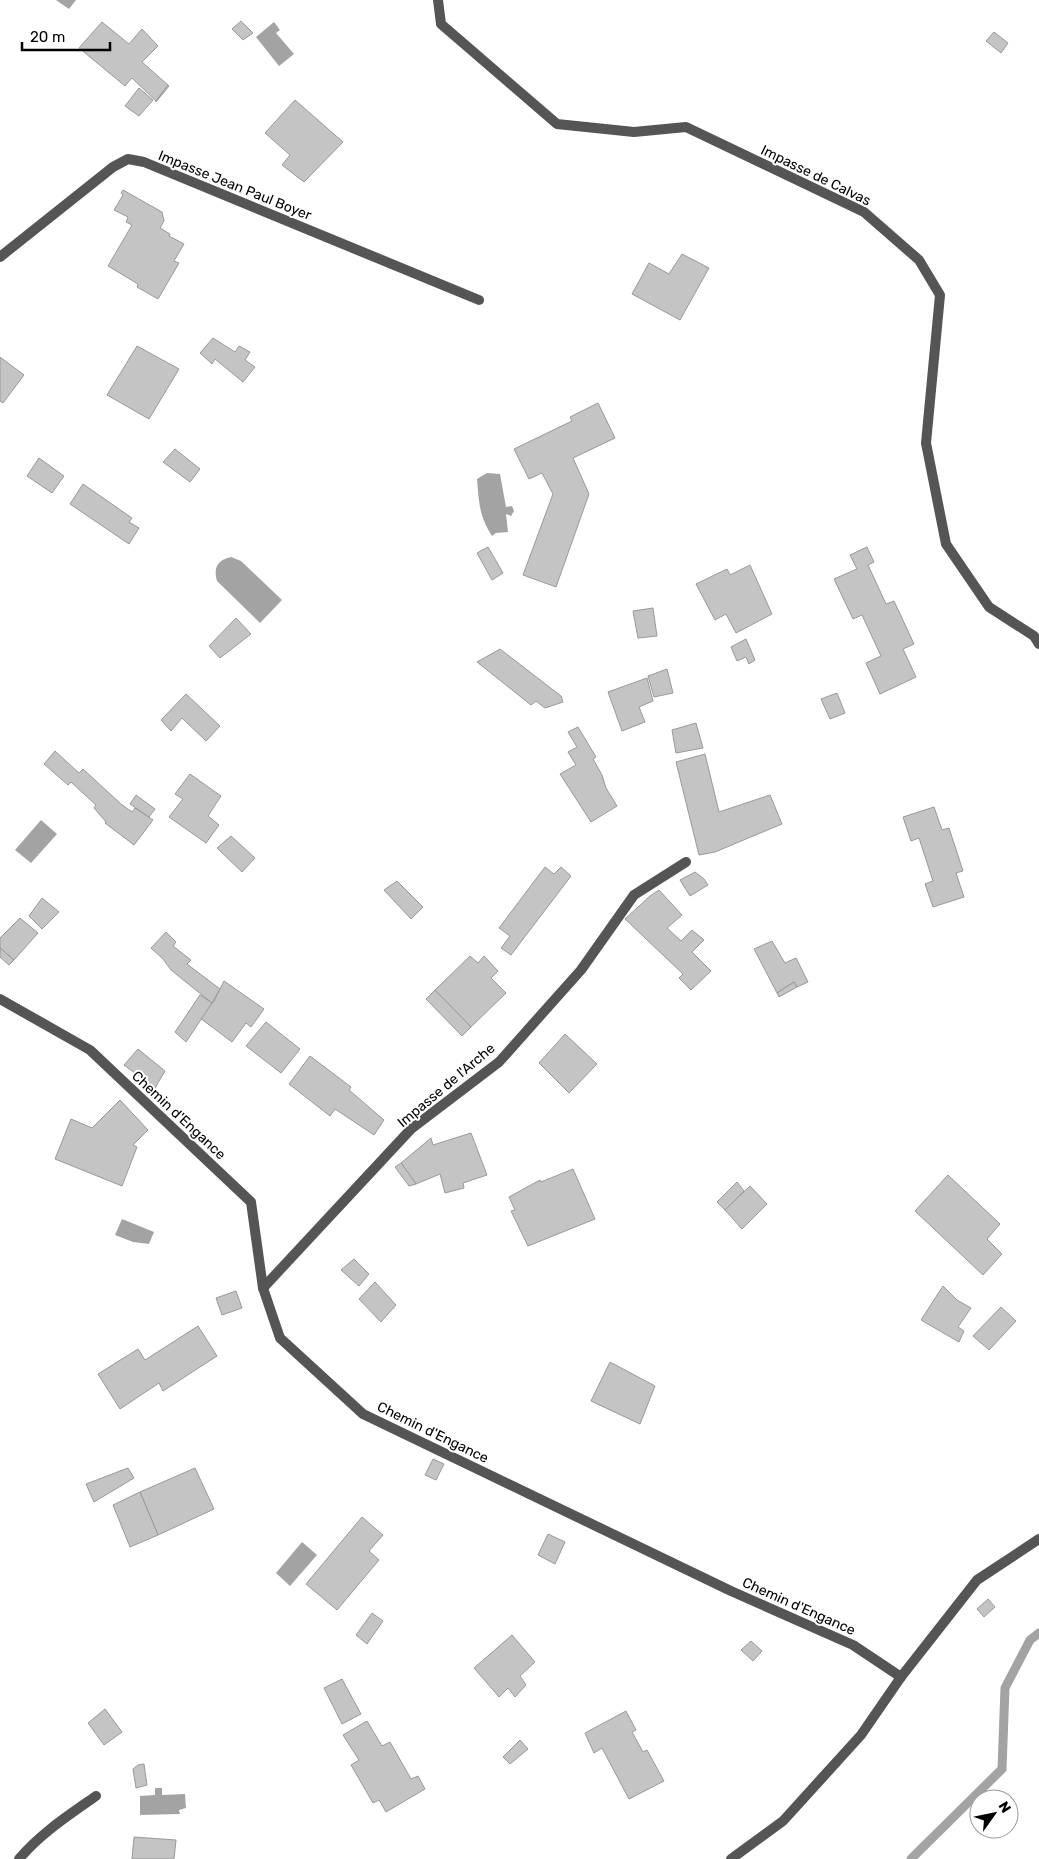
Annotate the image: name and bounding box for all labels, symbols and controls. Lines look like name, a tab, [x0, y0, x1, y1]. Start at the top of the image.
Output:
scale bar	[22, 20, 110, 52]
text: 20 m	[30, 28, 65, 46]
street label: Impasse de Calvas	[758, 141, 874, 209]
street label: Impasse Jean Paul Boyer	[156, 147, 315, 224]
street label: Impasse de l'Arche	[394, 1040, 499, 1131]
street label: Chemin d'Engance	[128, 1068, 229, 1163]
street label: Chemin d'Engance	[374, 1398, 491, 1467]
street label: Chemin d'Engance	[740, 1574, 858, 1639]
north arrow	[969, 1789, 1019, 1839]
text: N	[995, 1798, 1014, 1816]

